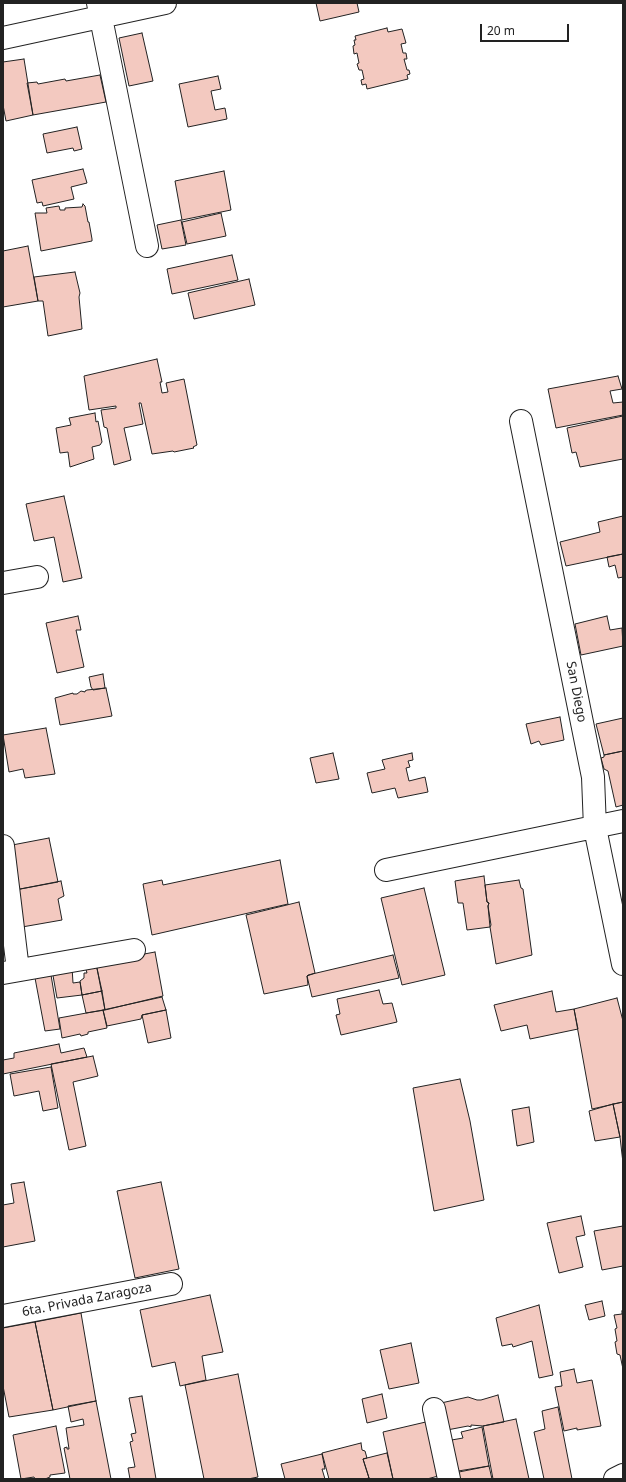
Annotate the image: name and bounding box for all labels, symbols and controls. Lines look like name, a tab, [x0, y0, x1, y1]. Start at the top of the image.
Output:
scale bar	[482, 16, 571, 42]
text: 20 m	[487, 22, 515, 39]
street label: San Diego	[562, 660, 590, 724]
street label: 6ta. Privada Zaragoza	[21, 1280, 153, 1320]

